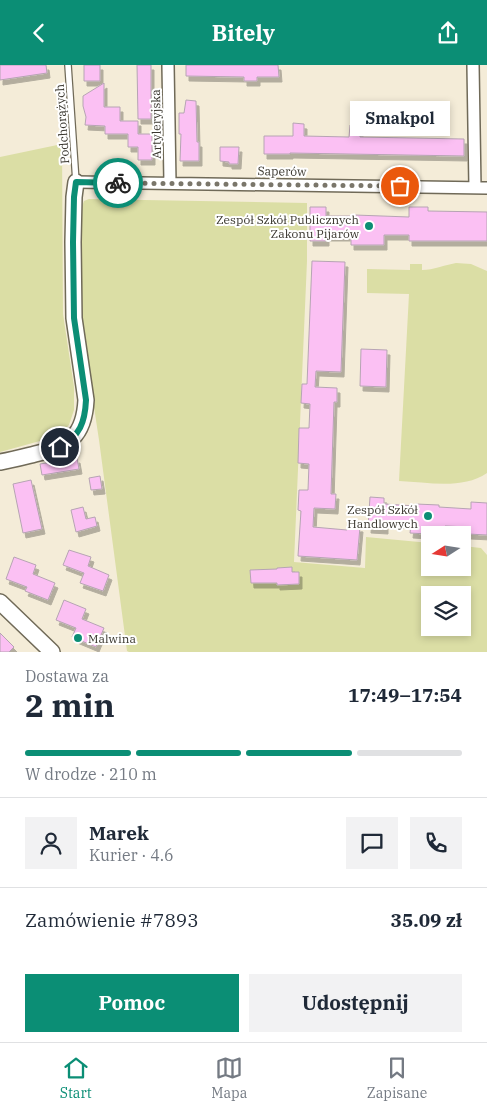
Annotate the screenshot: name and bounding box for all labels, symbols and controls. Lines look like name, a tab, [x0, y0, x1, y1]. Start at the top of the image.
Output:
text: Bitely	[212, 18, 275, 47]
icon: back	[25, 19, 53, 47]
icon: share	[434, 19, 462, 47]
street label: Podchorążych	[52, 83, 72, 164]
street label: Artyleryjska	[148, 89, 164, 159]
callout: Smakpol	[350, 101, 450, 136]
text: Smakpol	[365, 108, 435, 128]
courier	[93, 158, 143, 208]
street label: Saperów	[257, 163, 307, 179]
pin	[379, 165, 421, 207]
icon: bike	[104, 169, 132, 197]
icon: bag	[386, 172, 414, 200]
place label: Zespół Szkół Publicznych Zakonu Pijarów	[216, 212, 360, 241]
marker: Zespół Szkół Publicznych Zakonu Pijarów	[363, 220, 375, 232]
pin	[39, 426, 81, 468]
icon: home	[46, 433, 74, 461]
place label: Zespół Szkół Handlowych	[347, 502, 419, 531]
marker: Zespół Szkół Handlowych	[422, 510, 434, 522]
north arrow	[421, 526, 471, 576]
map controls	[421, 526, 471, 636]
button: layers	[421, 586, 471, 636]
place label: Malwina	[88, 631, 136, 646]
marker: Malwina	[72, 632, 84, 644]
text: Dostawa za	[25, 666, 109, 686]
text: 17:49–17:54	[348, 683, 462, 707]
text: 2 min	[25, 684, 115, 726]
text: W drodze · 210 m	[25, 764, 157, 784]
button: person	[25, 817, 77, 869]
button: chat	[346, 817, 398, 869]
button: phone	[410, 817, 462, 869]
text: Marek	[89, 821, 149, 845]
text: Kurier · 4.6	[89, 845, 174, 865]
text: Zamówienie #7893	[25, 908, 199, 932]
text: 35.09 zł	[391, 908, 462, 932]
button: Pomoc	[25, 974, 239, 1032]
button: Udostępnij	[249, 974, 462, 1032]
tab: Start	[60, 1054, 92, 1102]
tab: Mapa	[211, 1054, 247, 1102]
tab: Zapisane	[367, 1054, 427, 1102]

